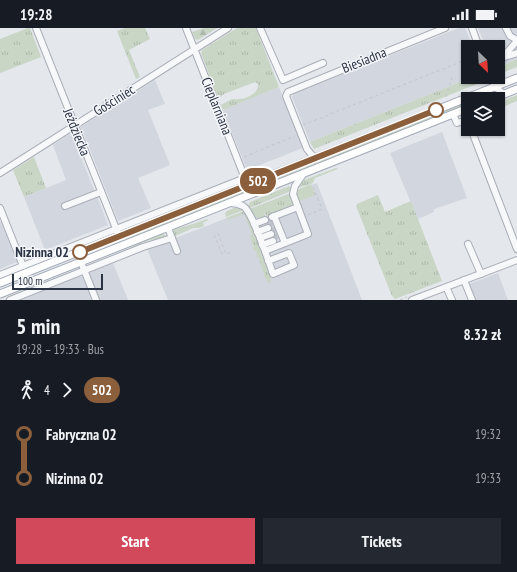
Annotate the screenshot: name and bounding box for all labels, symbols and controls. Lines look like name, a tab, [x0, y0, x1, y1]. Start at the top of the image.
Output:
text: 19:28	[20, 5, 52, 24]
north arrow	[461, 40, 505, 84]
map controls	[461, 40, 505, 136]
street label: Biesiadna	[339, 43, 389, 77]
street label: Cieplarniana	[197, 75, 237, 137]
street label: Gościniec	[90, 80, 138, 120]
button: layers	[461, 92, 505, 136]
unlabelled marker	[428, 102, 444, 118]
street label: Jeździecka	[59, 105, 95, 159]
line badge: 502	[235, 168, 281, 194]
text: 502	[248, 172, 268, 190]
place label: Nizinna 02	[15, 243, 69, 261]
marker: Nizinna 02	[72, 244, 88, 260]
scale bar	[12, 272, 103, 291]
text: 100 m	[18, 274, 42, 288]
text: 5 min	[16, 312, 60, 340]
text: 8.32 zł	[464, 325, 501, 344]
text: 19:28 – 19:33 · Bus	[16, 341, 104, 358]
icon: walk	[16, 379, 38, 401]
icon: forward	[56, 379, 78, 401]
text: 502	[92, 381, 112, 399]
text: 4	[44, 382, 50, 399]
text: Fabryczna 02	[46, 425, 117, 444]
text: 19:32	[475, 426, 501, 443]
text: Nizinna 02	[46, 469, 104, 488]
text: 19:33	[475, 470, 501, 487]
button: Start	[16, 518, 255, 564]
button: Tickets	[263, 518, 501, 564]

